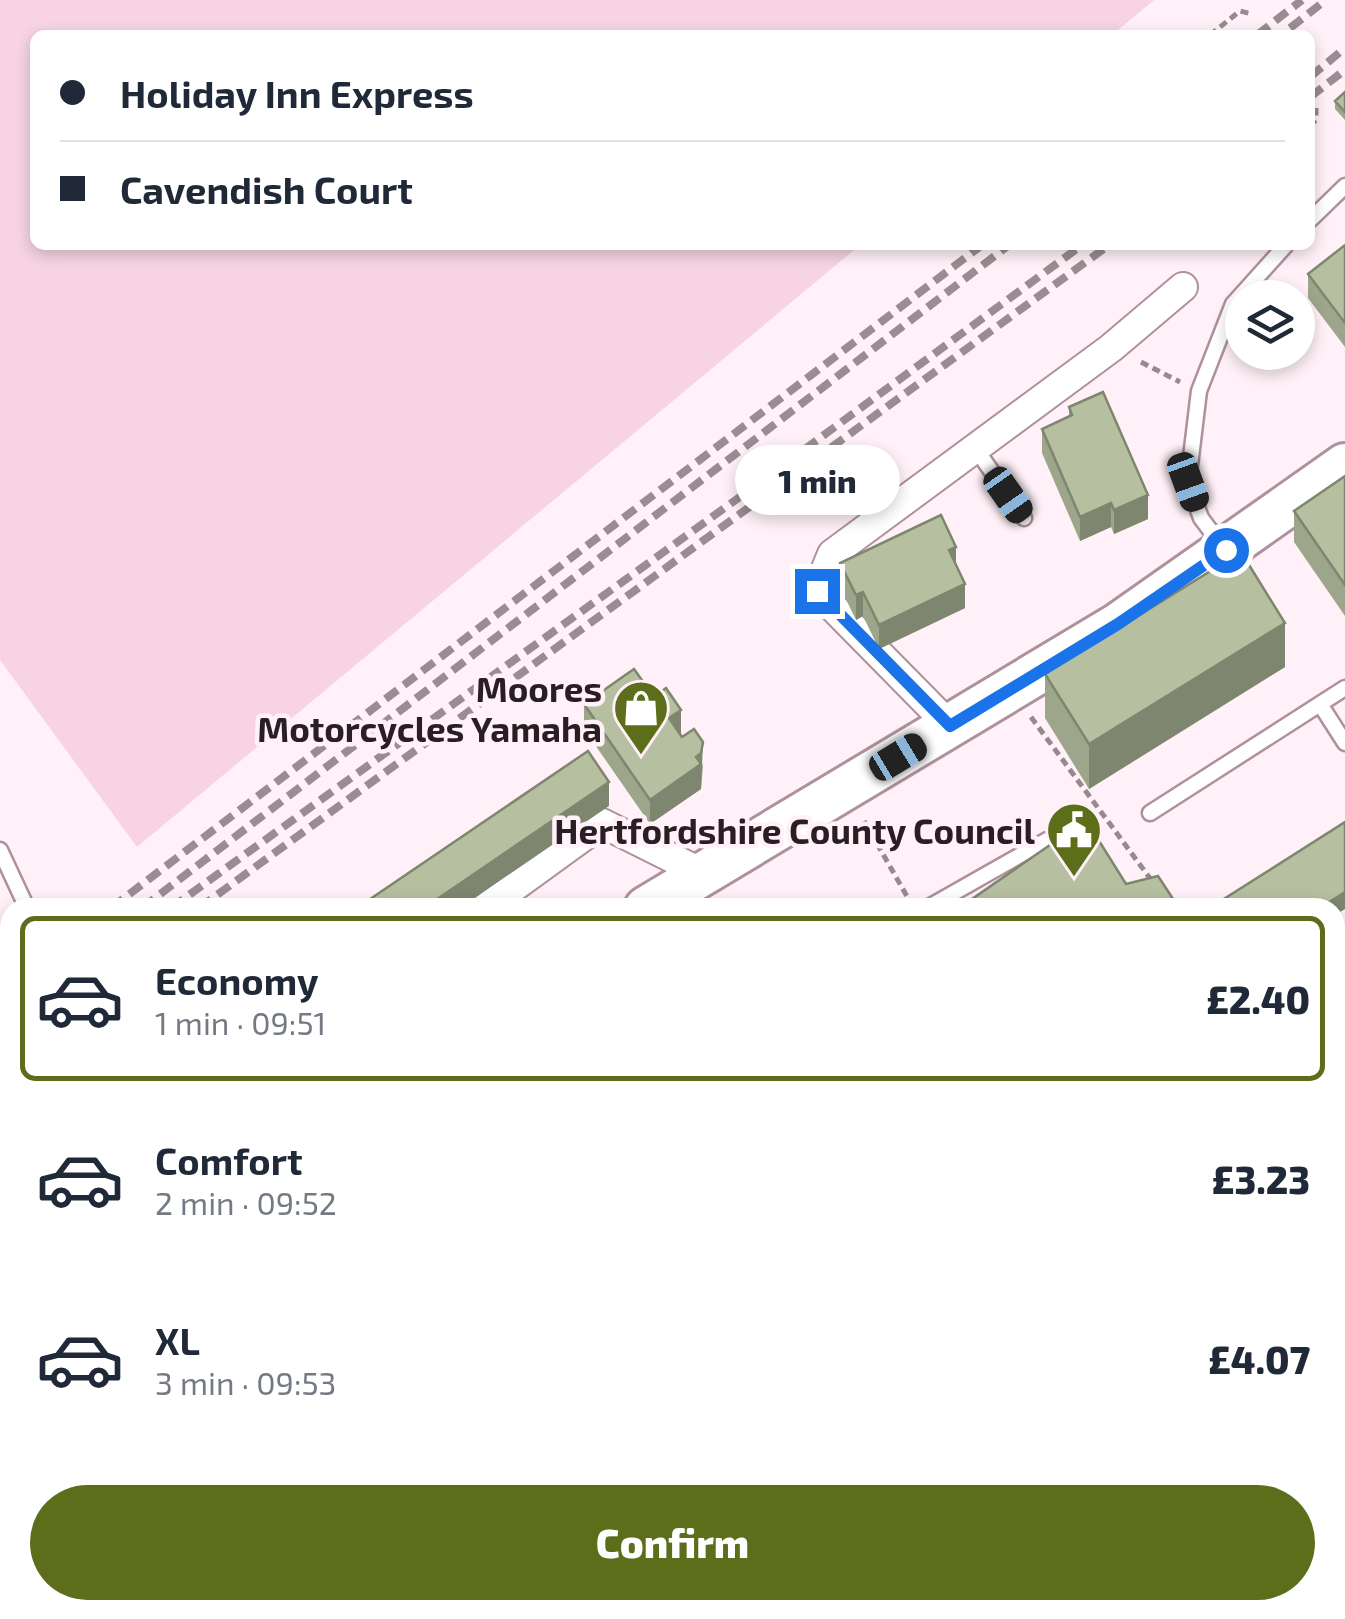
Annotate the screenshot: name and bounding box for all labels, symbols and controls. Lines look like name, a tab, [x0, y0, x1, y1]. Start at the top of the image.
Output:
text: Holiday Inn Express	[120, 70, 474, 116]
text: Cavendish Court	[120, 166, 413, 212]
map controls	[1225, 280, 1315, 370]
button: layers	[1225, 280, 1315, 370]
callout: 1 min	[734, 446, 900, 516]
car	[1164, 449, 1212, 515]
text: 1 min	[778, 461, 857, 499]
car	[979, 462, 1037, 528]
route start	[1204, 528, 1249, 573]
route end	[795, 569, 840, 614]
place label: Moores Motorcycles Yamaha	[257, 667, 602, 750]
shop icon: Moores Motorcycles Yamaha	[611, 678, 671, 757]
car	[865, 729, 931, 785]
public building icon: Hertfordshire County Council	[1044, 800, 1104, 879]
place label: Hertfordshire County Council	[554, 809, 1036, 852]
icon: car	[35, 954, 125, 1044]
text: Economy	[155, 957, 319, 1003]
text: £2.40	[1206, 976, 1310, 1022]
text: 1 min · 09:51	[155, 1003, 326, 1041]
icon: car	[35, 1134, 125, 1224]
text: Comfort	[155, 1137, 303, 1183]
text: £3.23	[1212, 1156, 1310, 1202]
text: 2 min · 09:52	[155, 1183, 337, 1221]
icon: car	[35, 1314, 125, 1404]
text: XL	[155, 1317, 200, 1363]
text: £4.07	[1208, 1336, 1310, 1382]
text: 3 min · 09:53	[155, 1363, 336, 1401]
button: Confirm	[30, 1485, 1315, 1600]

